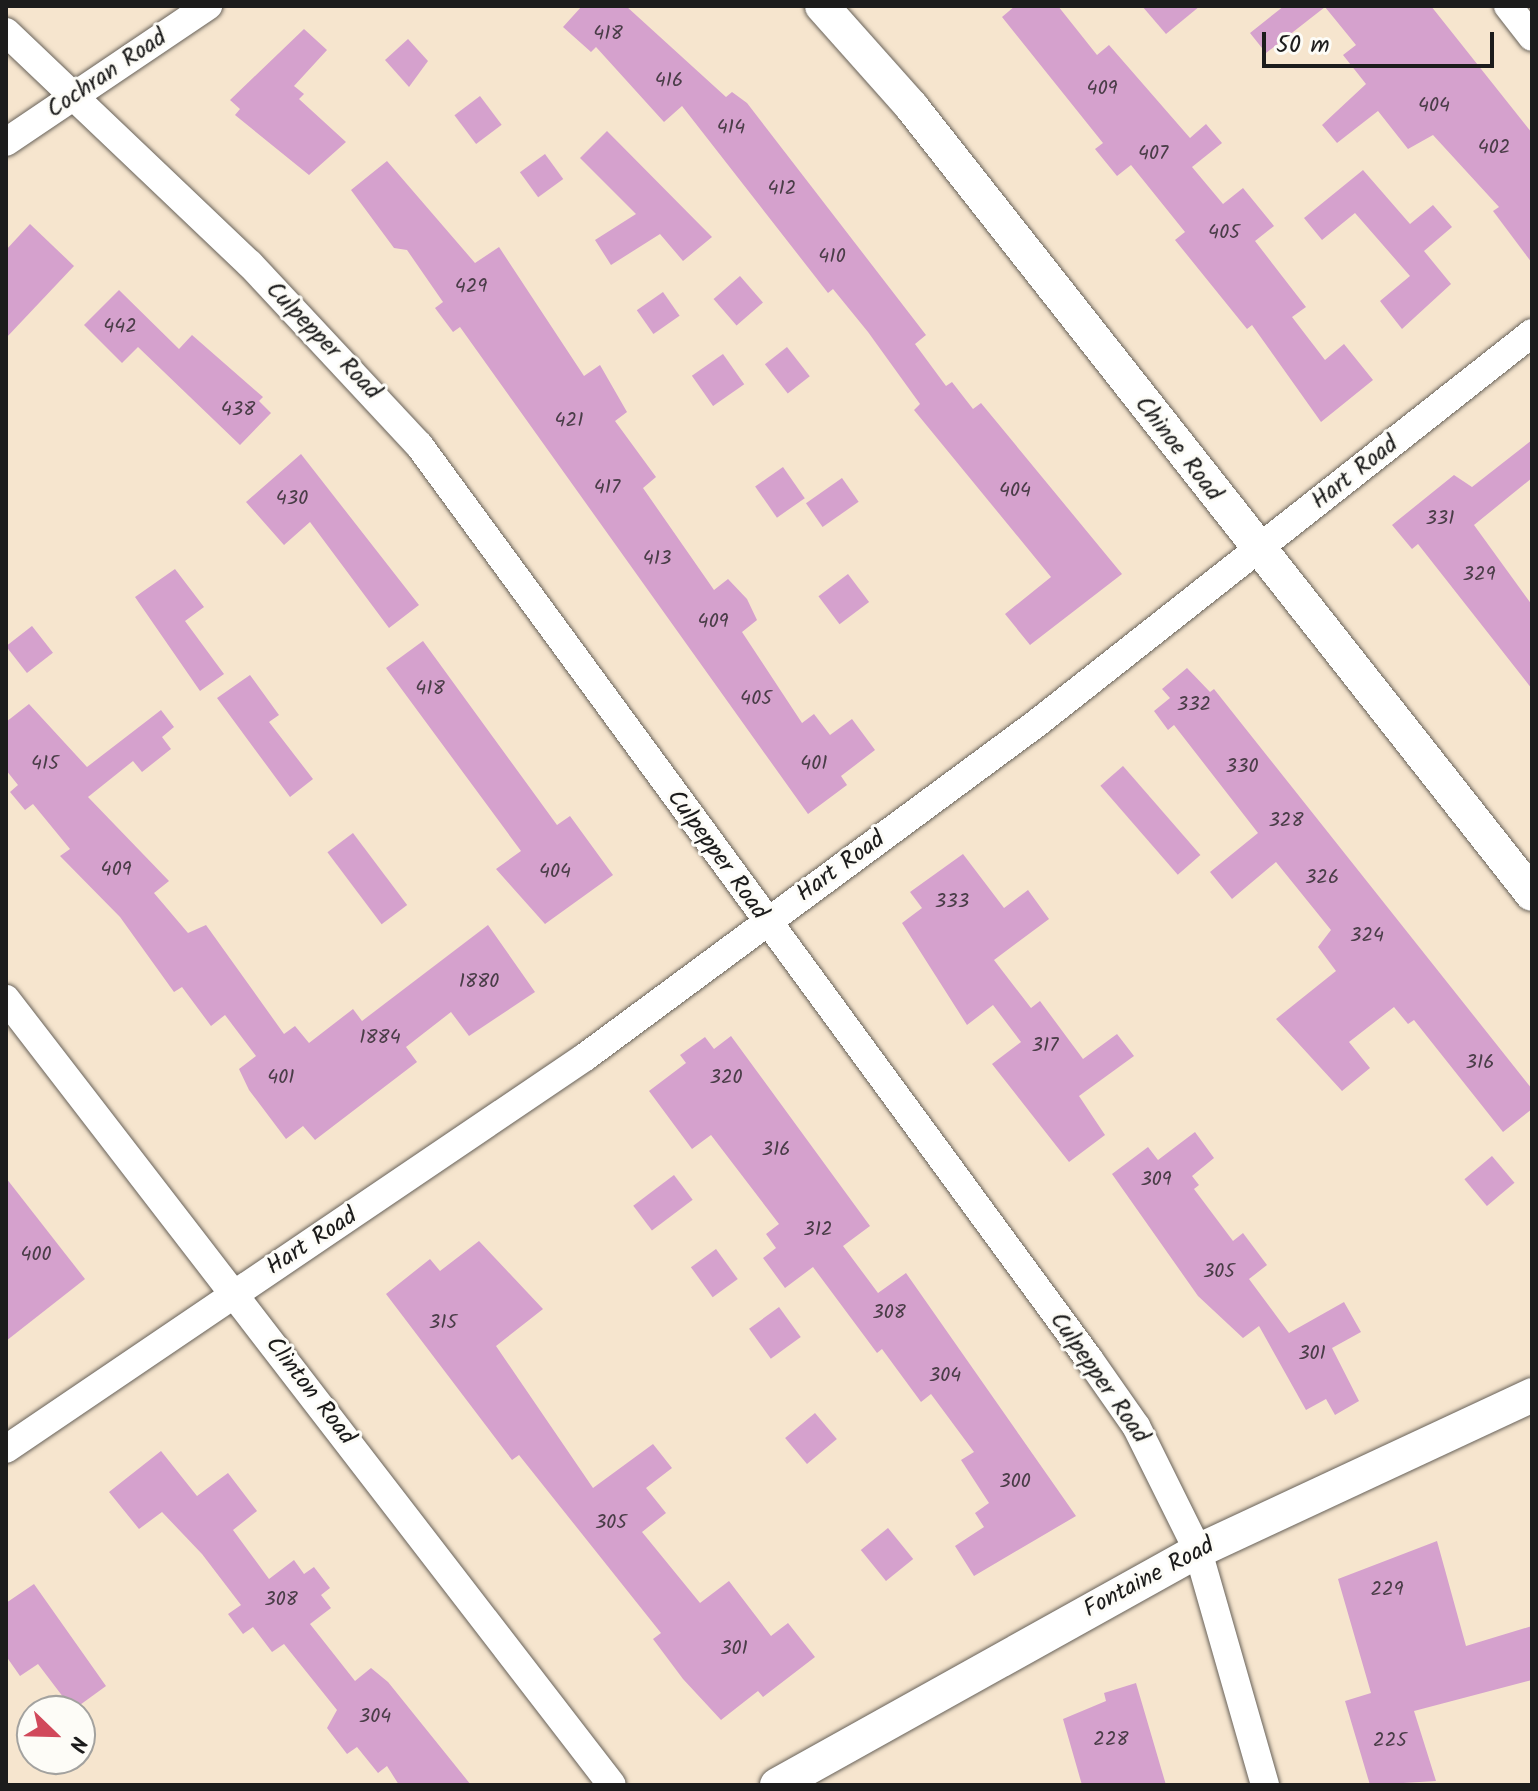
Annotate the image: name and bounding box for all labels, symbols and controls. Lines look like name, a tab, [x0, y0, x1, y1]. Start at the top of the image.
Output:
scale bar	[1266, 16, 1498, 66]
house number: 418	[593, 22, 623, 46]
street label: Cochran Road	[42, 23, 172, 125]
text: 50 m	[1276, 26, 1330, 65]
house number: 416	[655, 69, 683, 93]
house number: 409	[1087, 77, 1117, 101]
house number: 404	[1418, 94, 1450, 118]
house number: 414	[717, 116, 745, 140]
house number: 402	[1478, 136, 1510, 160]
house number: 407	[1138, 142, 1168, 166]
house number: 412	[768, 177, 796, 201]
house number: 405	[1208, 221, 1240, 245]
house number: 410	[818, 245, 846, 269]
house number: 429	[455, 275, 487, 299]
street label: Culpepper Road	[259, 276, 387, 406]
house number: 442	[103, 315, 137, 339]
street label: Chinoe Road	[1128, 391, 1228, 507]
house number: 438	[221, 398, 255, 422]
house number: 421	[555, 409, 583, 433]
street label: Hart Road	[1306, 430, 1404, 516]
house number: 417	[594, 476, 620, 500]
house number: 404	[999, 479, 1031, 503]
house number: 430	[276, 487, 308, 511]
house number: 331	[1425, 507, 1455, 531]
house number: 413	[643, 547, 671, 571]
house number: 329	[1463, 563, 1495, 587]
house number: 409	[698, 610, 728, 634]
house number: 418	[415, 677, 445, 701]
house number: 405	[740, 687, 772, 711]
house number: 332	[1177, 693, 1211, 717]
house number: 415	[31, 752, 59, 776]
house number: 401	[800, 752, 828, 776]
house number: 330	[1226, 755, 1258, 779]
street label: Culpepper Road	[660, 784, 774, 926]
house number: 328	[1268, 809, 1304, 833]
street label: Hart Road	[791, 825, 891, 909]
house number: 409	[101, 858, 131, 882]
house number: 404	[539, 860, 571, 884]
house number: 326	[1305, 866, 1339, 890]
house number: 333	[935, 890, 969, 914]
house number: 324	[1350, 924, 1384, 948]
house number: 1880	[459, 970, 499, 994]
house number: 1884	[359, 1026, 401, 1050]
house number: 317	[1032, 1034, 1058, 1058]
house number: 316	[1466, 1051, 1494, 1075]
house number: 401	[267, 1066, 295, 1090]
house number: 320	[709, 1066, 743, 1090]
house number: 316	[762, 1138, 790, 1162]
house number: 309	[1140, 1168, 1172, 1192]
street label: Hart Road	[261, 1202, 363, 1282]
house number: 312	[803, 1218, 833, 1242]
house number: 400	[20, 1243, 52, 1267]
house number: 305	[1203, 1260, 1235, 1284]
house number: 308	[872, 1301, 906, 1325]
street label: Culpepper Road	[1043, 1307, 1155, 1449]
house number: 315	[429, 1311, 457, 1335]
street label: Clinton Road	[259, 1331, 361, 1451]
house number: 301	[1298, 1342, 1326, 1366]
house number: 304	[929, 1364, 961, 1388]
house number: 300	[999, 1470, 1031, 1494]
house number: 305	[595, 1511, 627, 1535]
street label: Fontaine Road	[1079, 1532, 1219, 1624]
house number: 229	[1371, 1578, 1403, 1602]
house number: 308	[264, 1588, 298, 1612]
house number: 301	[720, 1637, 748, 1661]
north arrow	[16, 1695, 96, 1775]
house number: 304	[359, 1705, 391, 1729]
house number: 228	[1093, 1728, 1129, 1752]
house number: 225	[1373, 1729, 1407, 1753]
text: N	[58, 1731, 96, 1757]

